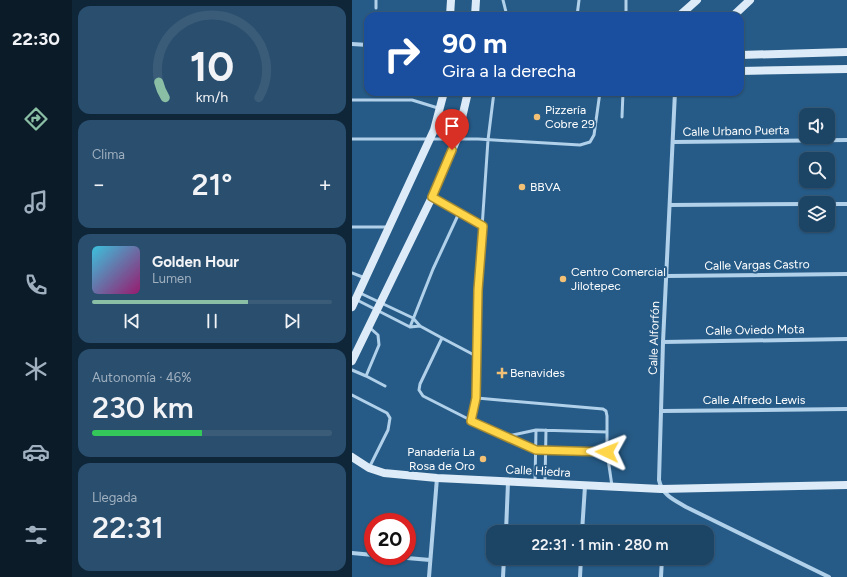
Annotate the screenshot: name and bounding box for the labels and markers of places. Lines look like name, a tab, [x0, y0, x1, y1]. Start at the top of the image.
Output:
place label: Pizzería Cobre 29	[545, 103, 595, 131]
pin	[435, 109, 469, 150]
marker: Pizzería Cobre 29	[532, 112, 542, 122]
place label: BBVA	[530, 180, 561, 194]
marker: BBVA	[517, 182, 527, 192]
place label: Centro Comercial Jilotepec	[571, 265, 666, 293]
marker: Centro Comercial Jilotepec	[558, 274, 568, 284]
place label: Benavides	[510, 366, 565, 380]
marker: Benavides	[497, 368, 507, 378]
place label: Panadería La Rosa de Oro	[407, 445, 475, 473]
marker: Panadería La Rosa de Oro	[478, 454, 488, 464]

